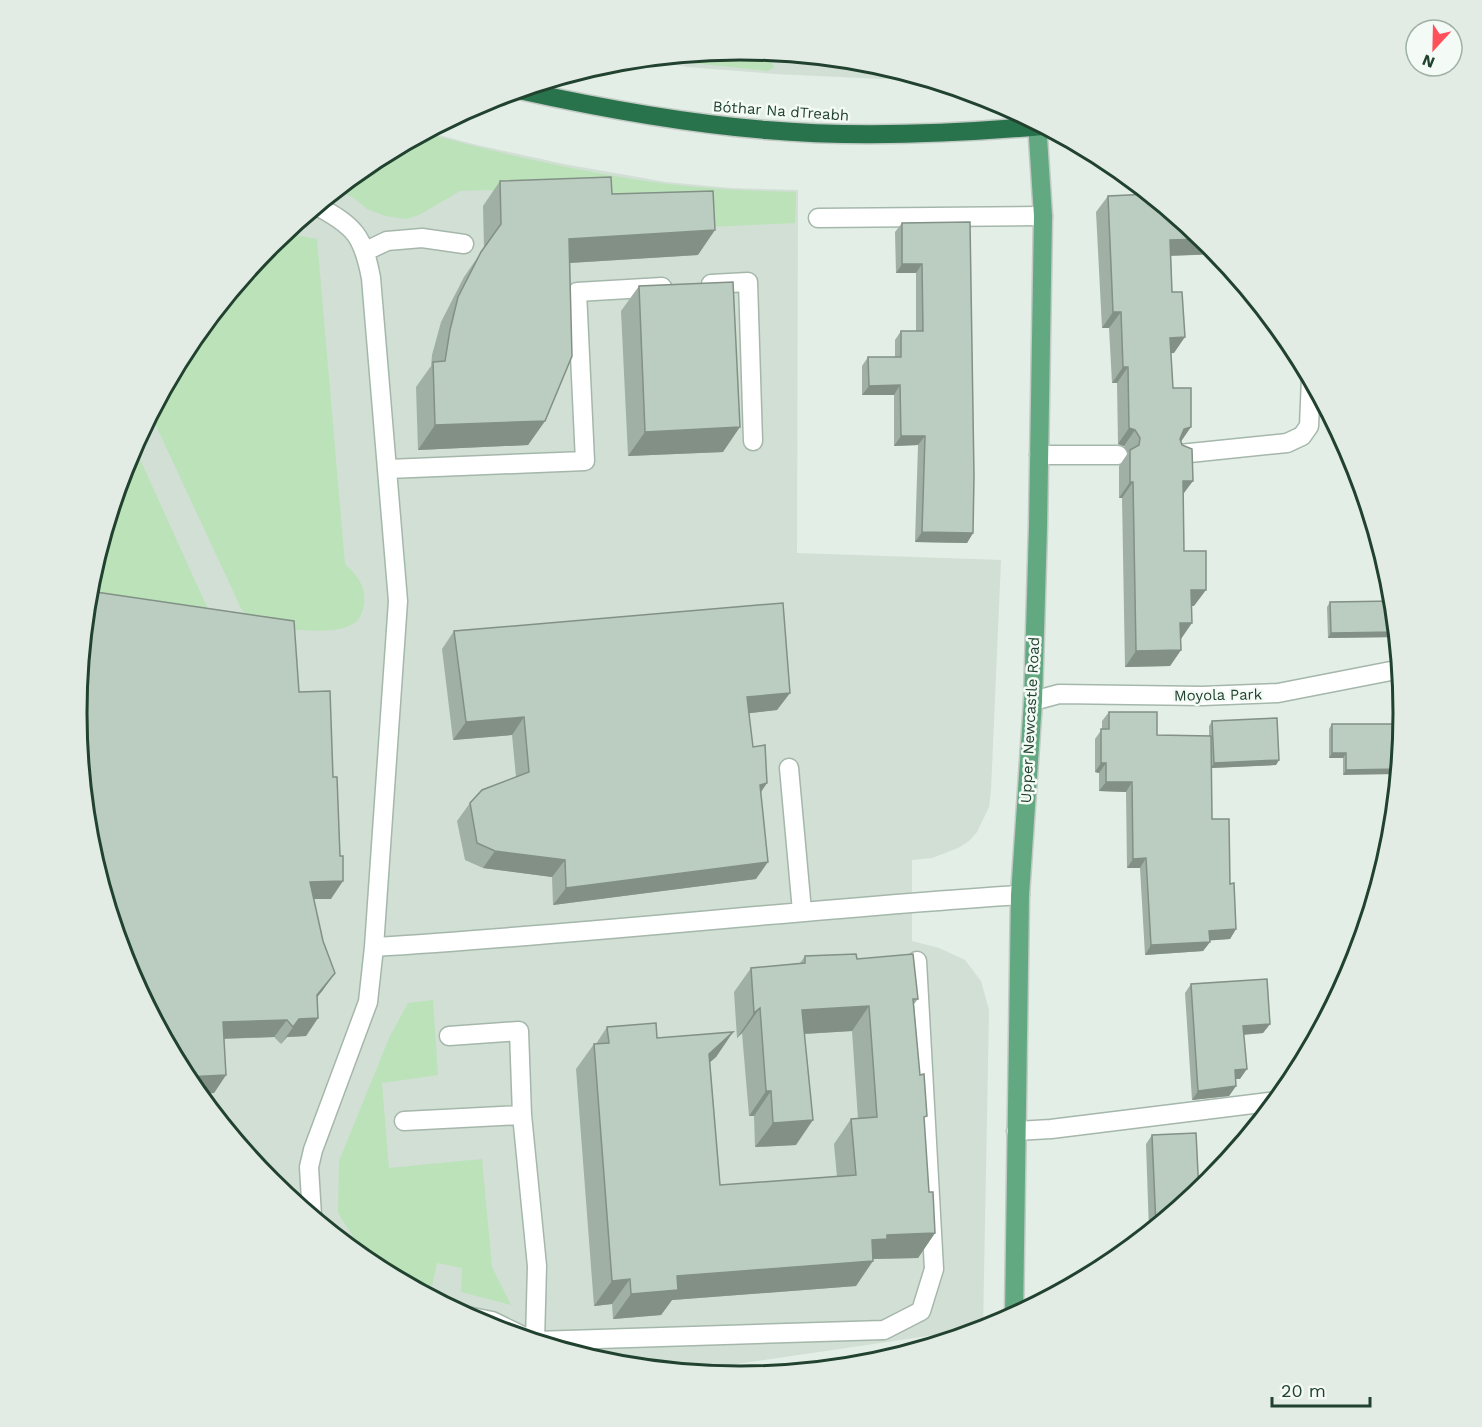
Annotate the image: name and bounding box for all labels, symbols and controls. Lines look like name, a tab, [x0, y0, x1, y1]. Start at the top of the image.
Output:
north arrow	[1404, 18, 1464, 78]
text: N	[1420, 50, 1438, 72]
street label: Bóthar Na dTreabh	[712, 97, 850, 125]
street label: Upper Newcastle Road	[1017, 636, 1043, 804]
street label: Moyola Park	[1174, 685, 1263, 705]
scale bar	[1272, 1370, 1370, 1408]
text: 20 m	[1281, 1380, 1326, 1401]

